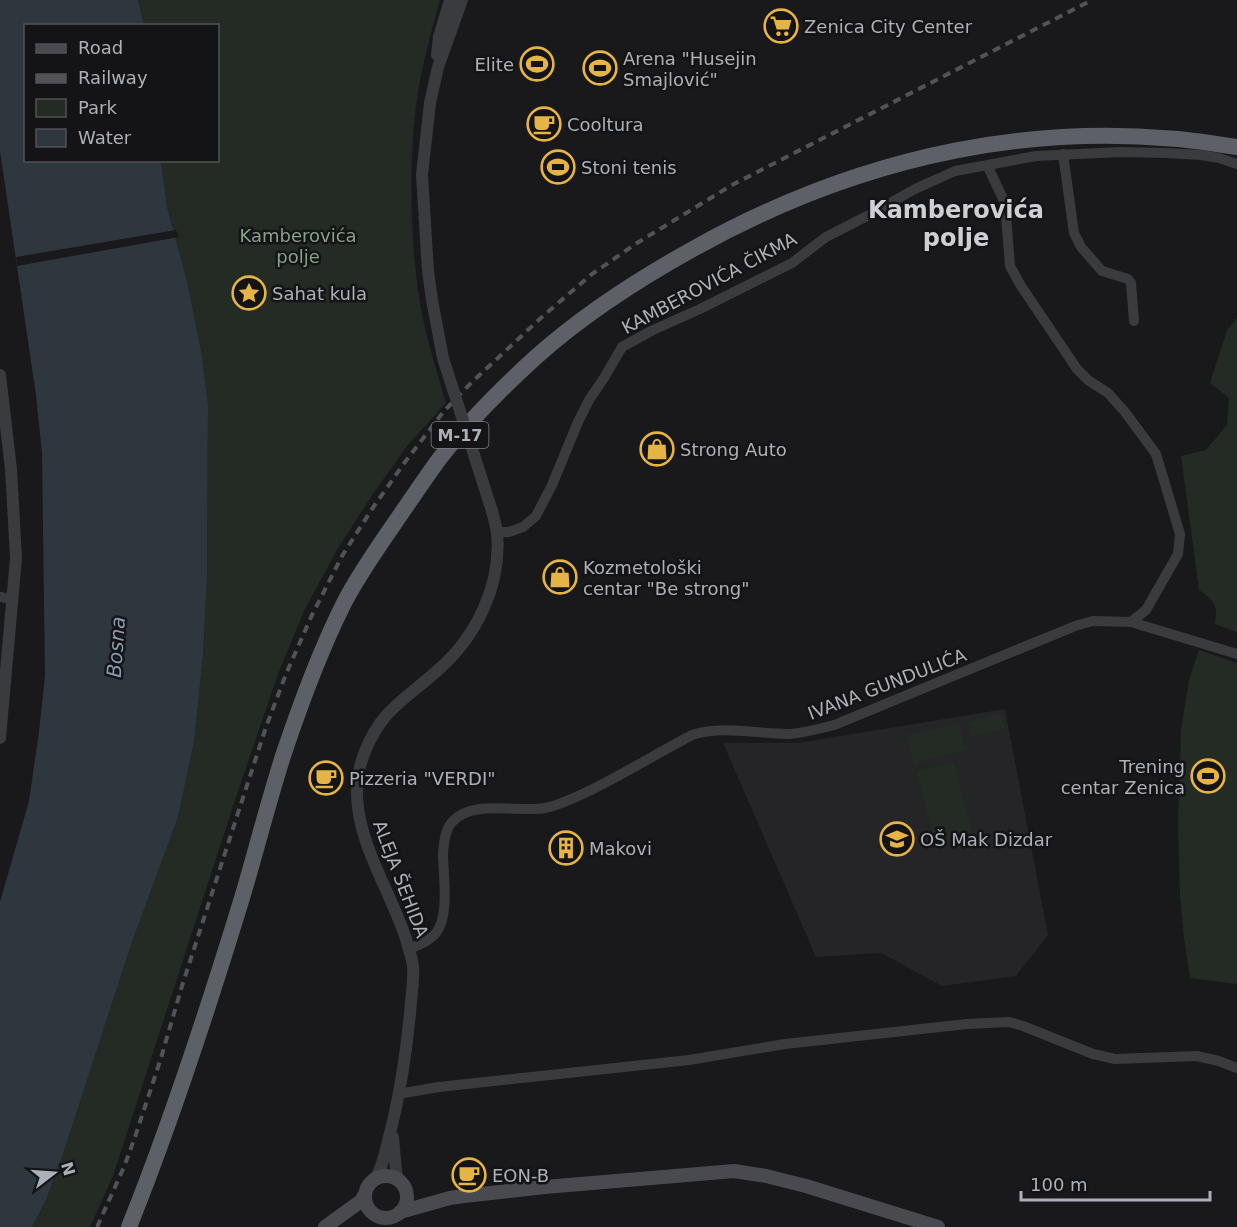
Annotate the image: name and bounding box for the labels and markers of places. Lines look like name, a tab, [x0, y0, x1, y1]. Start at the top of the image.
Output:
supermarket icon: Zenica City Center	[763, 8, 799, 44]
place label: Zenica City Center	[804, 16, 973, 37]
sports icon: Elite	[519, 46, 555, 82]
place label: Arena "Husejin Smajlović"	[623, 48, 757, 90]
sports icon: Arena "Husejin Smajlović"	[582, 50, 618, 86]
place label: Elite	[474, 54, 514, 75]
cafe icon: Cooltura	[526, 106, 562, 142]
place label: Cooltura	[567, 114, 644, 135]
sports icon: Stoni tenis	[540, 149, 576, 185]
place label: Stoni tenis	[581, 157, 677, 178]
place icon: Sahat kula	[231, 275, 267, 311]
place label: Sahat kula	[272, 283, 367, 304]
shop icon: Strong Auto	[639, 431, 675, 467]
place label: Strong Auto	[680, 439, 787, 460]
place label: Kozmetološki centar "Be strong"	[583, 557, 750, 599]
shop icon: Kozmetološki centar "Be strong"	[542, 559, 578, 595]
place label: Trening centar Zenica	[1061, 756, 1185, 798]
sports icon: Trening centar Zenica	[1190, 758, 1226, 794]
cafe icon: Pizzeria "VERDI"	[308, 760, 344, 796]
place label: Pizzeria "VERDI"	[349, 768, 496, 789]
school or university icon: OŠ Mak Dizdar	[879, 821, 915, 857]
place label: OŠ Mak Dizdar	[920, 829, 1053, 850]
building icon: Makovi	[548, 830, 584, 866]
place label: Makovi	[589, 838, 652, 859]
cafe icon: EON-B	[451, 1157, 487, 1193]
place label: EON-B	[492, 1165, 549, 1186]

